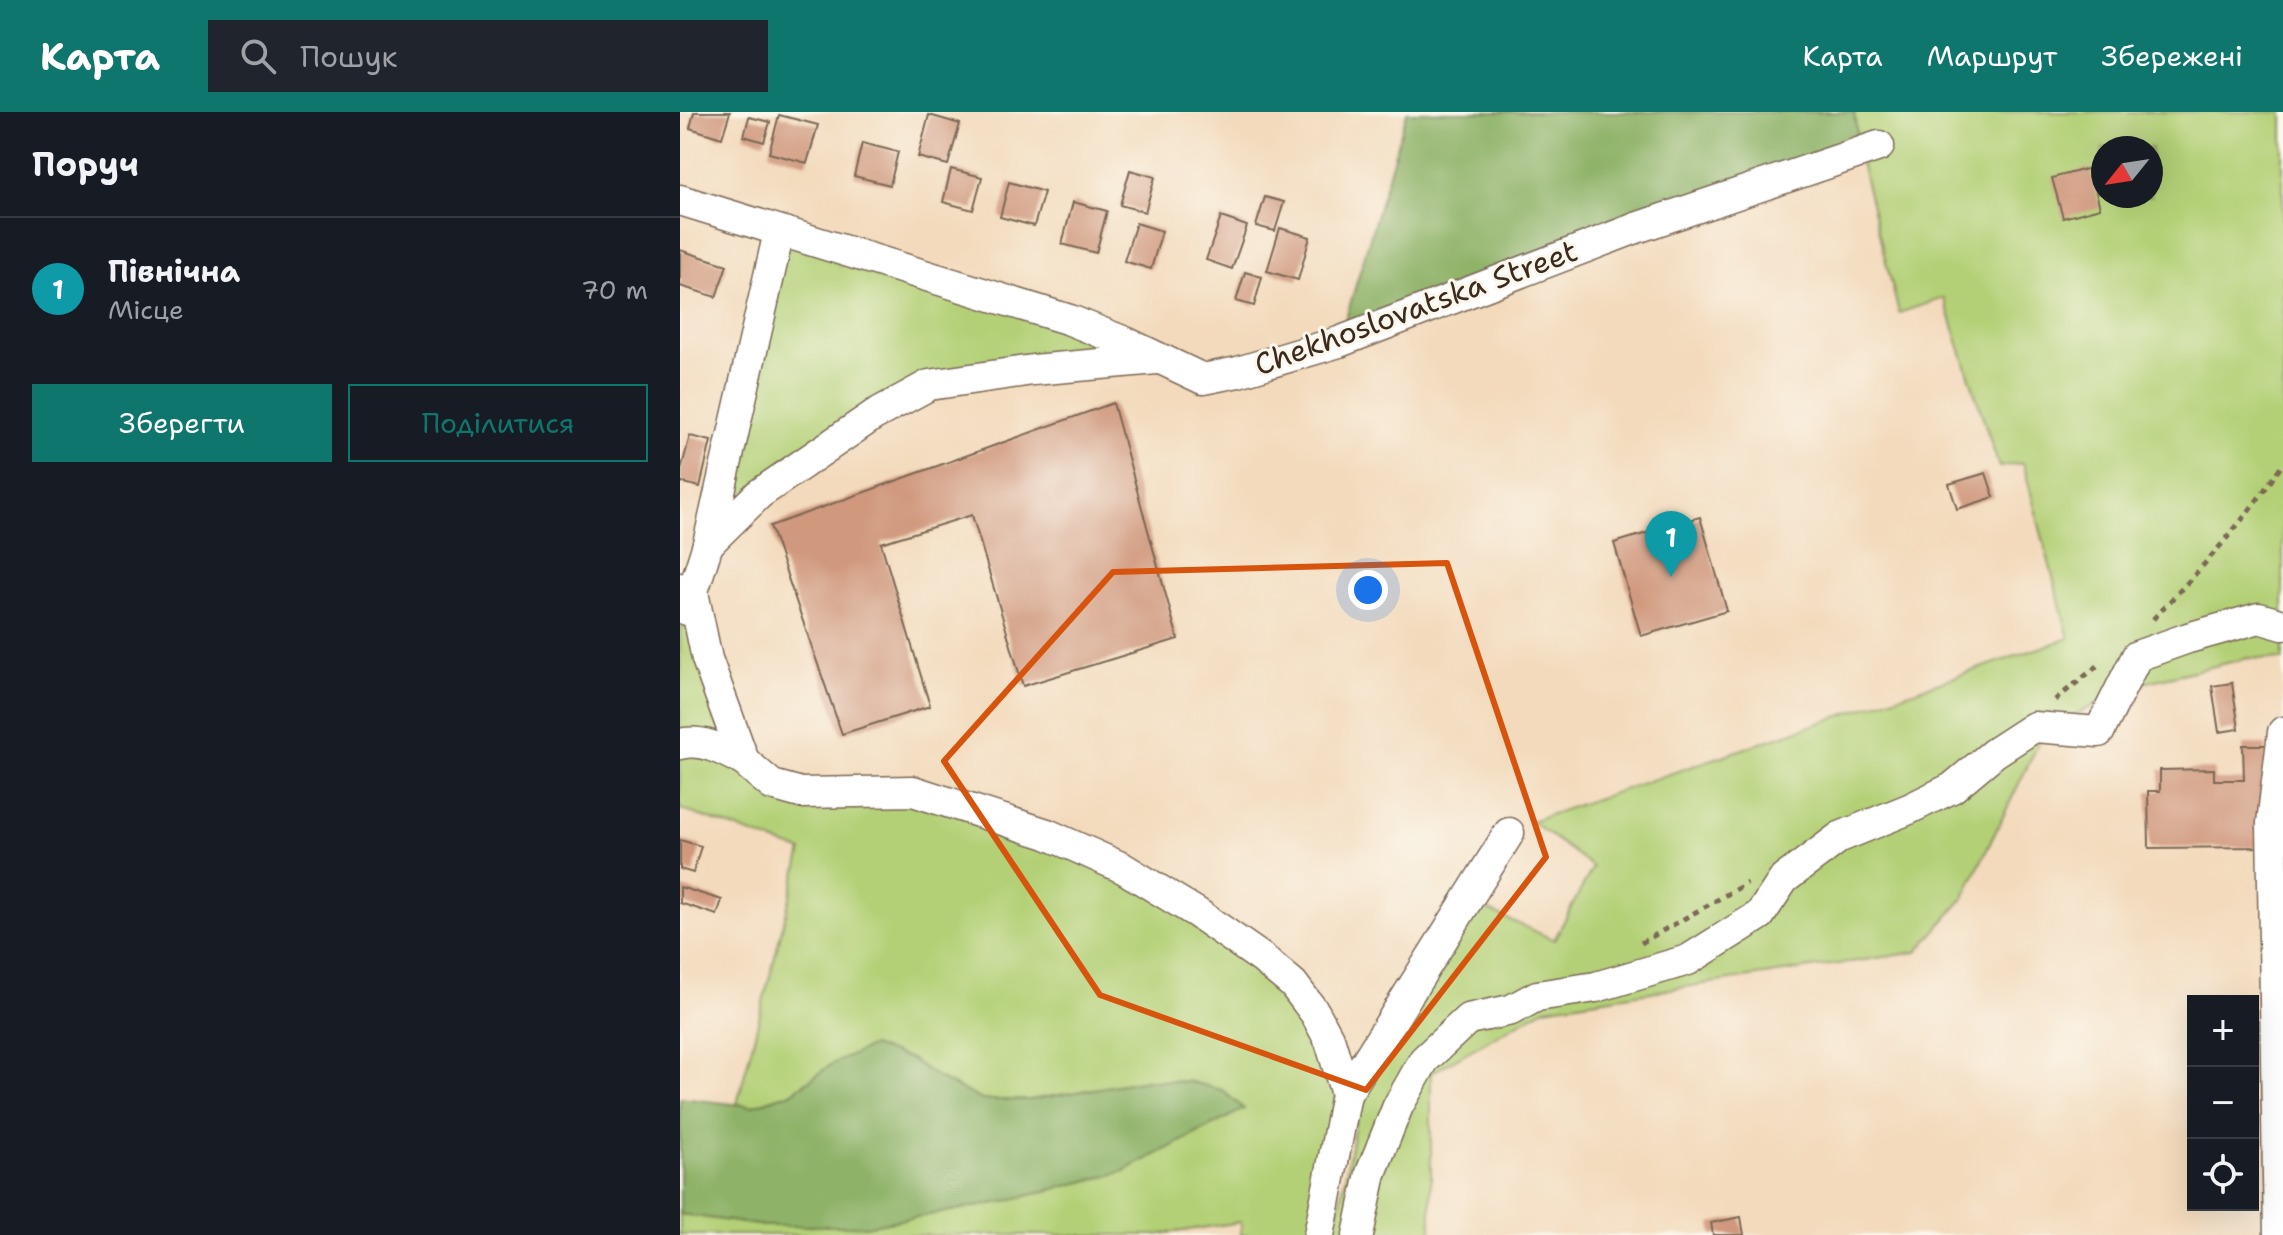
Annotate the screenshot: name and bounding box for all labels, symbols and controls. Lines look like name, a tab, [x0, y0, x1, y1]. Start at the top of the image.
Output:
search box	[208, 20, 768, 92]
text: Карта	[40, 31, 160, 82]
icon: search	[236, 34, 280, 78]
text: Пошук	[300, 36, 398, 77]
text: Карта	[1803, 37, 1883, 75]
text: Маршрут	[1927, 37, 2057, 75]
text: Збережені	[2101, 37, 2243, 75]
north arrow	[2091, 136, 2163, 208]
text: Поруч	[32, 141, 139, 187]
street label: Chekhoslovatska Street	[1249, 230, 1583, 385]
text: Північна	[108, 251, 240, 292]
text: 1	[52, 272, 64, 307]
text: 70 m	[581, 272, 648, 307]
text: Місце	[108, 292, 184, 327]
button: Зберегти	[32, 384, 332, 462]
button: Поділитися	[348, 384, 648, 462]
pin: 1	[1645, 511, 1697, 577]
your location	[1348, 570, 1388, 610]
map controls	[2187, 995, 2259, 1211]
button: +	[2187, 995, 2259, 1067]
button: −	[2187, 1067, 2259, 1139]
button: locate	[2187, 1139, 2259, 1211]

